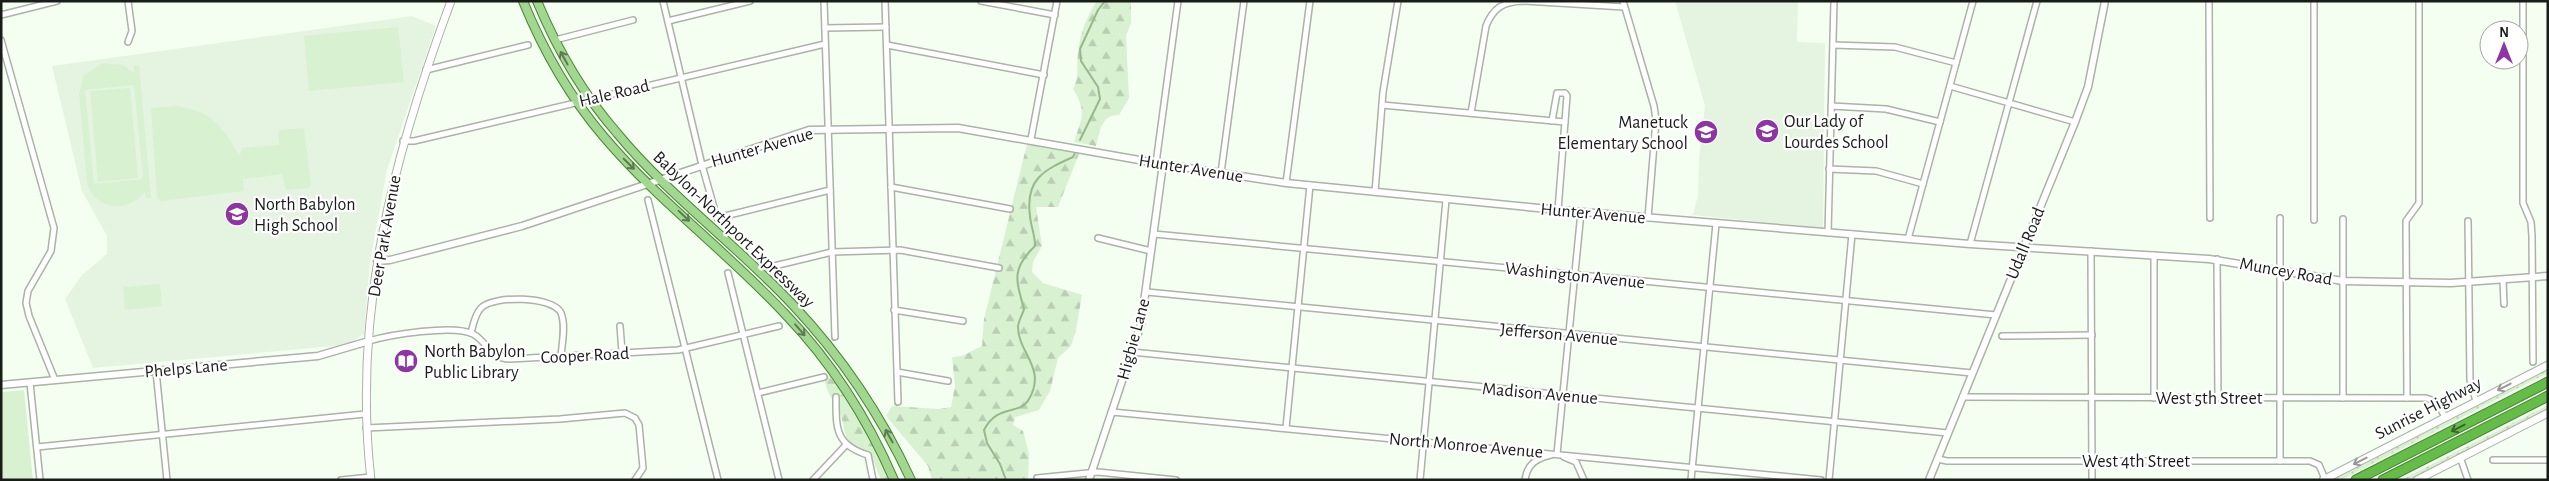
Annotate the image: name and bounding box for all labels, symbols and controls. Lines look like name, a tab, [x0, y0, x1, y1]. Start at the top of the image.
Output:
north arrow	[2479, 20, 2529, 70]
text: N	[2499, 26, 2509, 40]
one-way arrow	[559, 50, 569, 65]
street label: Hale Road	[577, 77, 651, 111]
place label: Our Lady of Lourdes School	[1784, 113, 1889, 152]
place label: Manetuck Elementary School	[1558, 114, 1689, 153]
school or university icon: Our Lady of Lourdes School	[1754, 118, 1780, 144]
school or university icon: Manetuck Elementary School	[1693, 119, 1719, 145]
street label: Hunter Avenue	[709, 125, 815, 171]
street label: Babylon-Northport Expressway	[649, 148, 818, 312]
street label: Hunter Avenue	[1137, 152, 1244, 186]
one-way arrow	[623, 158, 635, 170]
street label: Deer Park Avenue	[365, 174, 405, 299]
place label: North Babylon High School	[254, 196, 356, 235]
street label: Hunter Avenue	[1540, 200, 1646, 228]
school or university icon: North Babylon High School	[224, 201, 250, 227]
street label: Udall Road	[2003, 205, 2049, 282]
one-way arrow	[677, 210, 690, 222]
street label: Muncey Road	[2238, 255, 2334, 289]
street label: Washington Avenue	[1504, 260, 1646, 292]
street label: Higbie Lane	[1114, 297, 1153, 382]
street label: Jefferson Avenue	[1499, 321, 1619, 349]
one-way arrow	[794, 323, 805, 336]
place label: North Babylon Public Library	[424, 343, 526, 382]
street label: Cooper Road	[540, 345, 630, 367]
library icon: North Babylon Public Library	[393, 348, 419, 374]
street label: Phelps Lane	[144, 356, 228, 382]
street label: Sunrise Highway	[2372, 374, 2485, 443]
street label: Madison Avenue	[1481, 380, 1598, 408]
one-way arrow	[2497, 382, 2512, 392]
street label: West 5th Street	[2156, 390, 2263, 408]
one-way arrow	[2450, 423, 2465, 433]
one-way arrow	[884, 429, 893, 444]
street label: North Monroe Avenue	[1388, 430, 1544, 462]
street label: West 4th Street	[2082, 453, 2190, 471]
one-way arrow	[2353, 457, 2368, 466]

